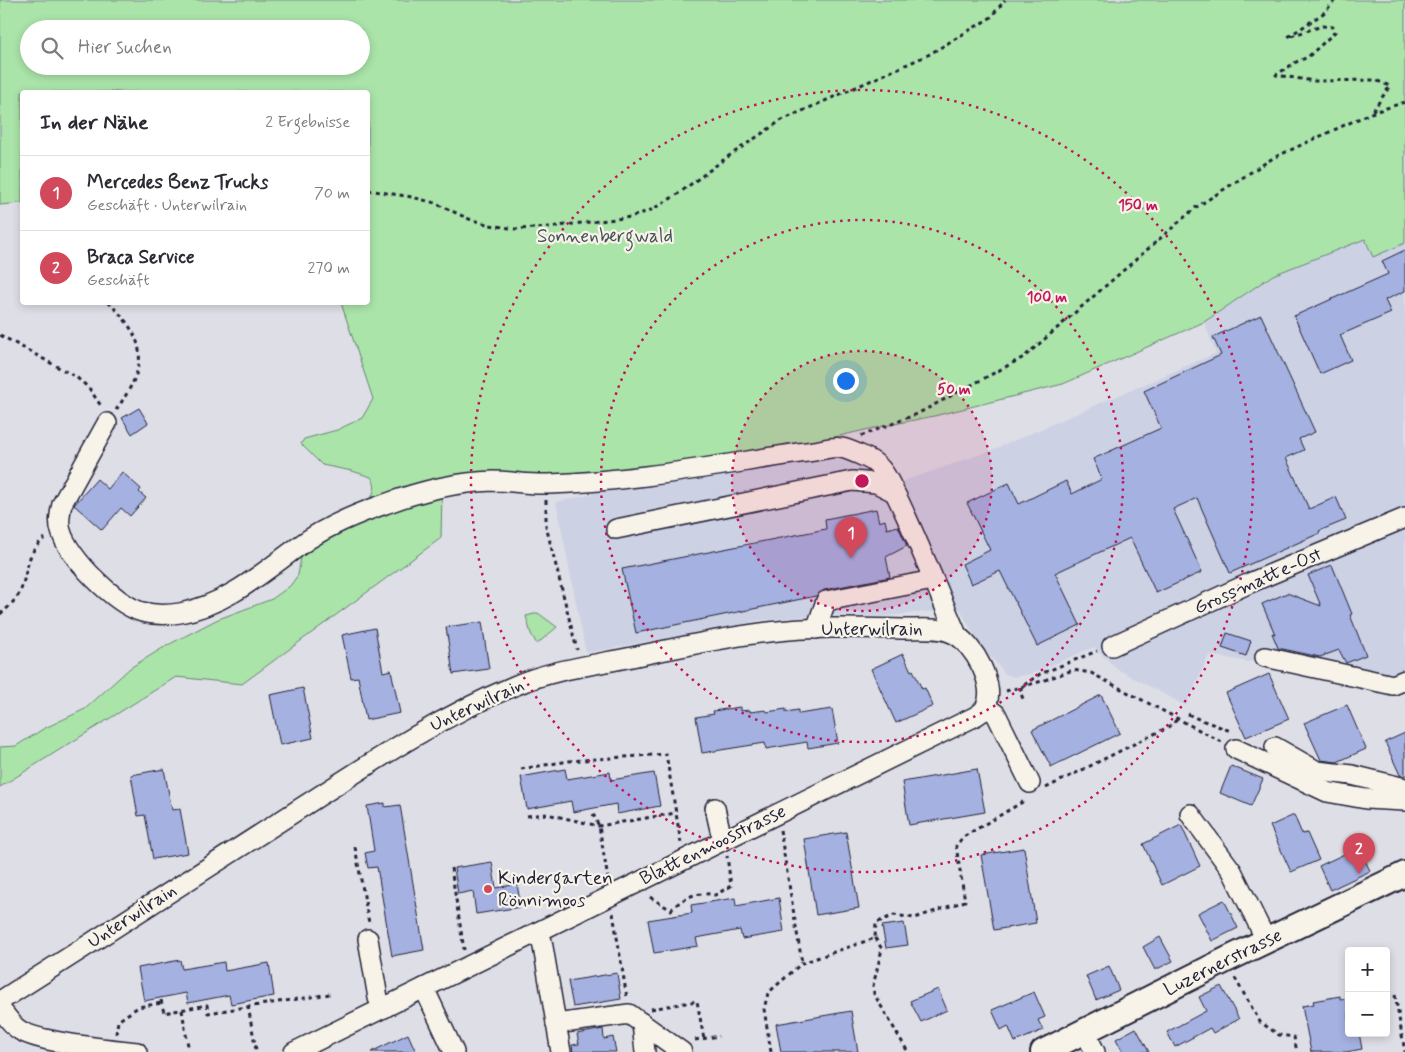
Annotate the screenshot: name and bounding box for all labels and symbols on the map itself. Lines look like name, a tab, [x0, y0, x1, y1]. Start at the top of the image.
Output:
text: 150 m	[1118, 196, 1158, 216]
park label: Sonnenbergwald	[537, 224, 673, 252]
text: 100 m	[1027, 288, 1067, 308]
your location	[833, 368, 859, 394]
text: 50 m	[937, 380, 971, 400]
centre of rings	[853, 472, 871, 490]
pin: 1	[835, 517, 867, 558]
street label: Grossmatte-Ost	[1190, 542, 1326, 620]
street label: Unterwilrain	[821, 617, 923, 642]
street label: Unterwilrain	[426, 672, 528, 738]
street label: Blattenmoosstrasse	[636, 799, 790, 891]
pin: 2	[1343, 833, 1375, 874]
place label: Kindergarten Rönnimoos	[498, 866, 613, 913]
street label: Unterwilrain	[83, 878, 181, 954]
marker: Kindergarten Rönnimoos	[482, 883, 494, 895]
street label: Luzernerstrasse	[1159, 922, 1286, 1002]

